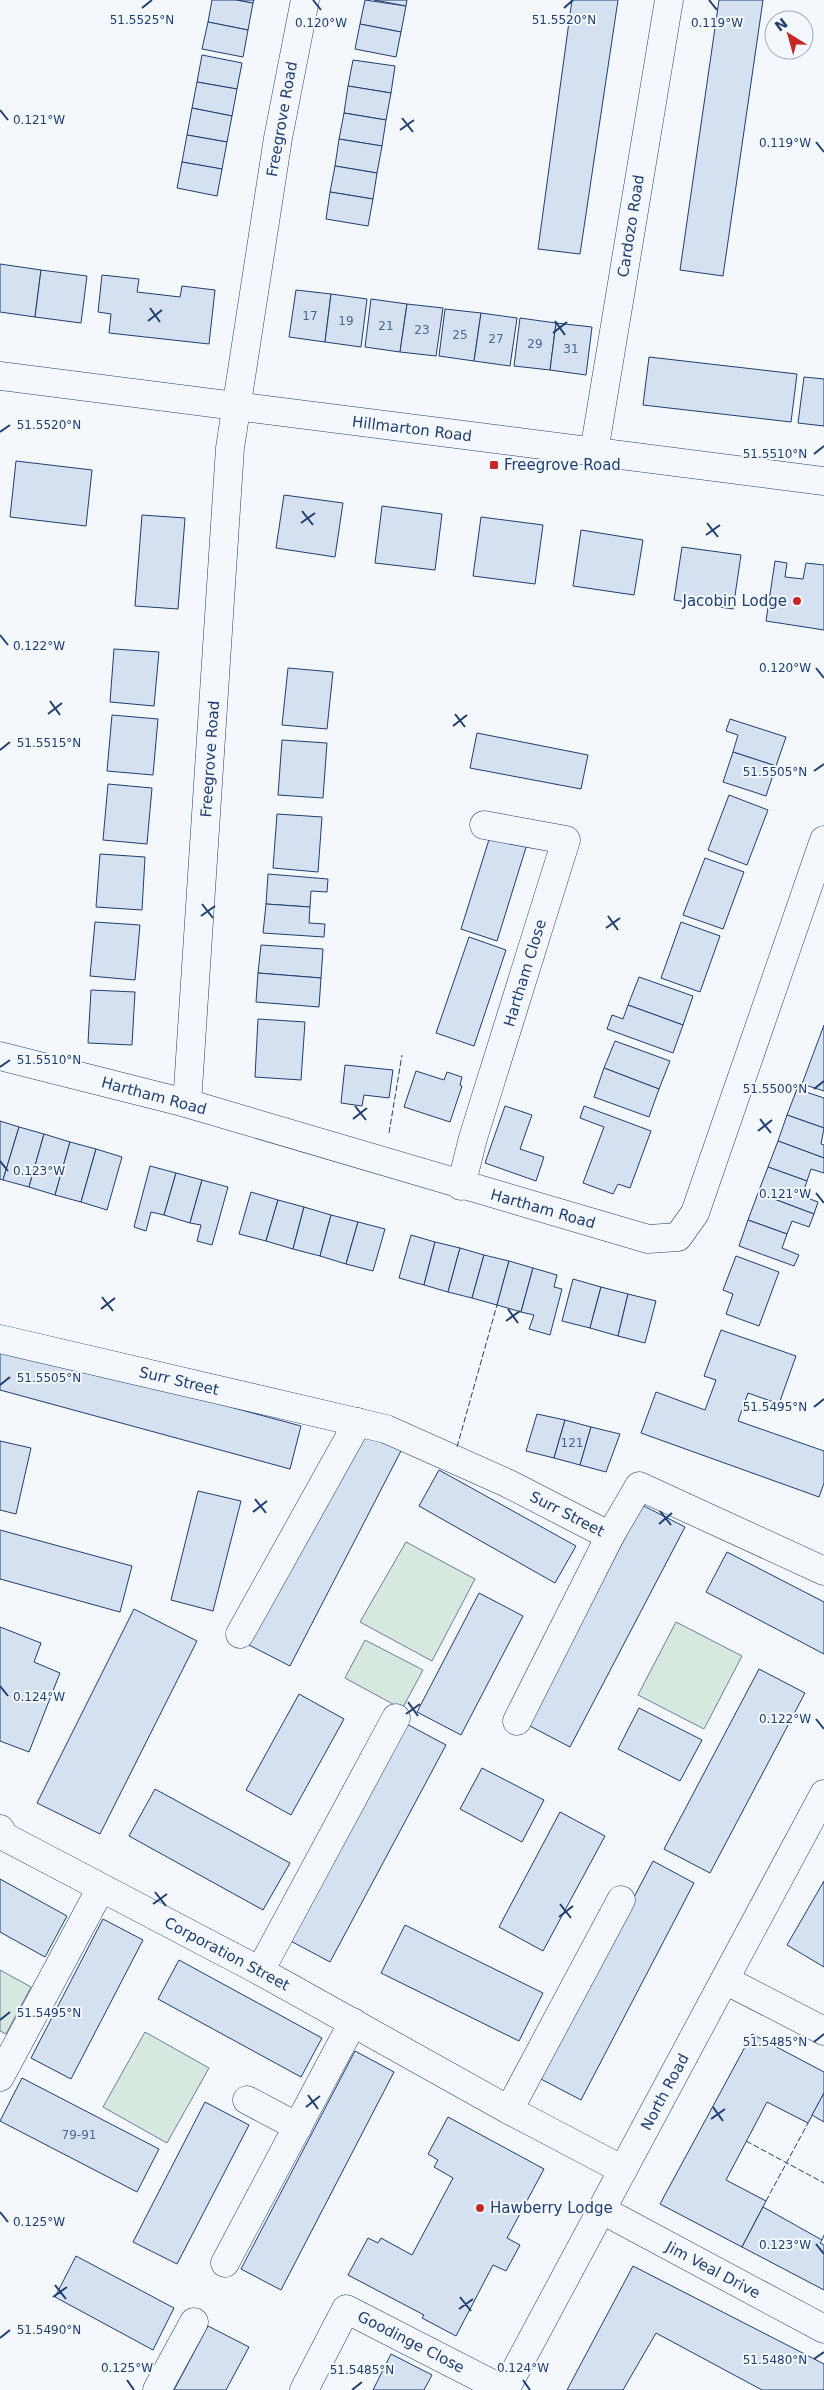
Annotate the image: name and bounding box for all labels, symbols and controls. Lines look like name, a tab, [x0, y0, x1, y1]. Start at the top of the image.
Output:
north arrow	[764, 10, 814, 60]
text: 51.5525°N	[110, 13, 174, 27]
text: 51.5520°N	[532, 13, 596, 27]
text: N	[772, 15, 791, 35]
text: 0.120°W	[295, 16, 347, 30]
text: 0.119°W	[691, 16, 743, 30]
street label: Freegrove Road	[263, 60, 301, 178]
text: 0.121°W	[13, 113, 65, 127]
text: 0.119°W	[759, 136, 811, 150]
street label: Cardozo Road	[614, 173, 648, 279]
house number: 17	[302, 309, 318, 323]
house number: 19	[338, 314, 354, 328]
house number: 21	[378, 319, 394, 333]
house number: 23	[414, 323, 430, 337]
house number: 25	[452, 328, 468, 342]
house number: 27	[488, 332, 504, 346]
house number: 29	[527, 337, 543, 351]
house number: 31	[563, 342, 579, 356]
street label: Hillmarton Road	[351, 413, 473, 445]
text: 51.5520°N	[17, 418, 81, 432]
text: 51.5510°N	[743, 447, 807, 461]
place label: Freegrove Road	[504, 456, 621, 474]
marker: Freegrove Road	[488, 459, 500, 471]
place label: Jacobin Lodge	[681, 592, 787, 610]
marker: Jacobin Lodge	[791, 595, 803, 607]
text: 0.122°W	[13, 639, 65, 653]
text: 0.120°W	[759, 661, 811, 675]
street label: Freegrove Road	[197, 700, 223, 818]
text: 51.5515°N	[17, 736, 81, 750]
text: 51.5505°N	[743, 765, 807, 779]
street label: Hartham Close	[500, 917, 550, 1029]
text: 51.5510°N	[17, 1053, 81, 1067]
street label: Hartham Road	[99, 1073, 209, 1119]
text: 51.5500°N	[743, 1082, 807, 1096]
text: 0.123°W	[13, 1164, 65, 1178]
street label: Hartham Road	[488, 1185, 598, 1233]
text: 0.121°W	[759, 1187, 811, 1201]
street label: Surr Street	[137, 1363, 221, 1399]
text: 51.5505°N	[17, 1371, 81, 1385]
text: 51.5495°N	[743, 1400, 807, 1414]
house number: 121	[561, 1436, 583, 1450]
street label: Surr Street	[527, 1487, 607, 1541]
text: 0.124°W	[13, 1690, 65, 1704]
text: 0.122°W	[759, 1712, 811, 1726]
street label: Corporation Street	[161, 1913, 293, 1995]
text: 51.5495°N	[17, 2006, 81, 2020]
text: 51.5485°N	[743, 2035, 807, 2049]
street label: North Road	[637, 2051, 693, 2133]
house number: 79-91	[62, 2128, 96, 2142]
place label: Hawberry Lodge	[490, 2199, 613, 2217]
marker: Hawberry Lodge	[474, 2202, 486, 2214]
text: 0.125°W	[13, 2215, 65, 2229]
street label: Jim Veal Drive	[662, 2237, 763, 2302]
text: 0.123°W	[759, 2238, 811, 2252]
street label: Goodinge Close	[355, 2307, 467, 2377]
text: 51.5490°N	[17, 2323, 81, 2337]
text: 51.5480°N	[743, 2353, 807, 2367]
text: 0.125°W	[101, 2361, 153, 2375]
text: 0.124°W	[497, 2361, 549, 2375]
text: 51.5485°N	[330, 2363, 394, 2377]

